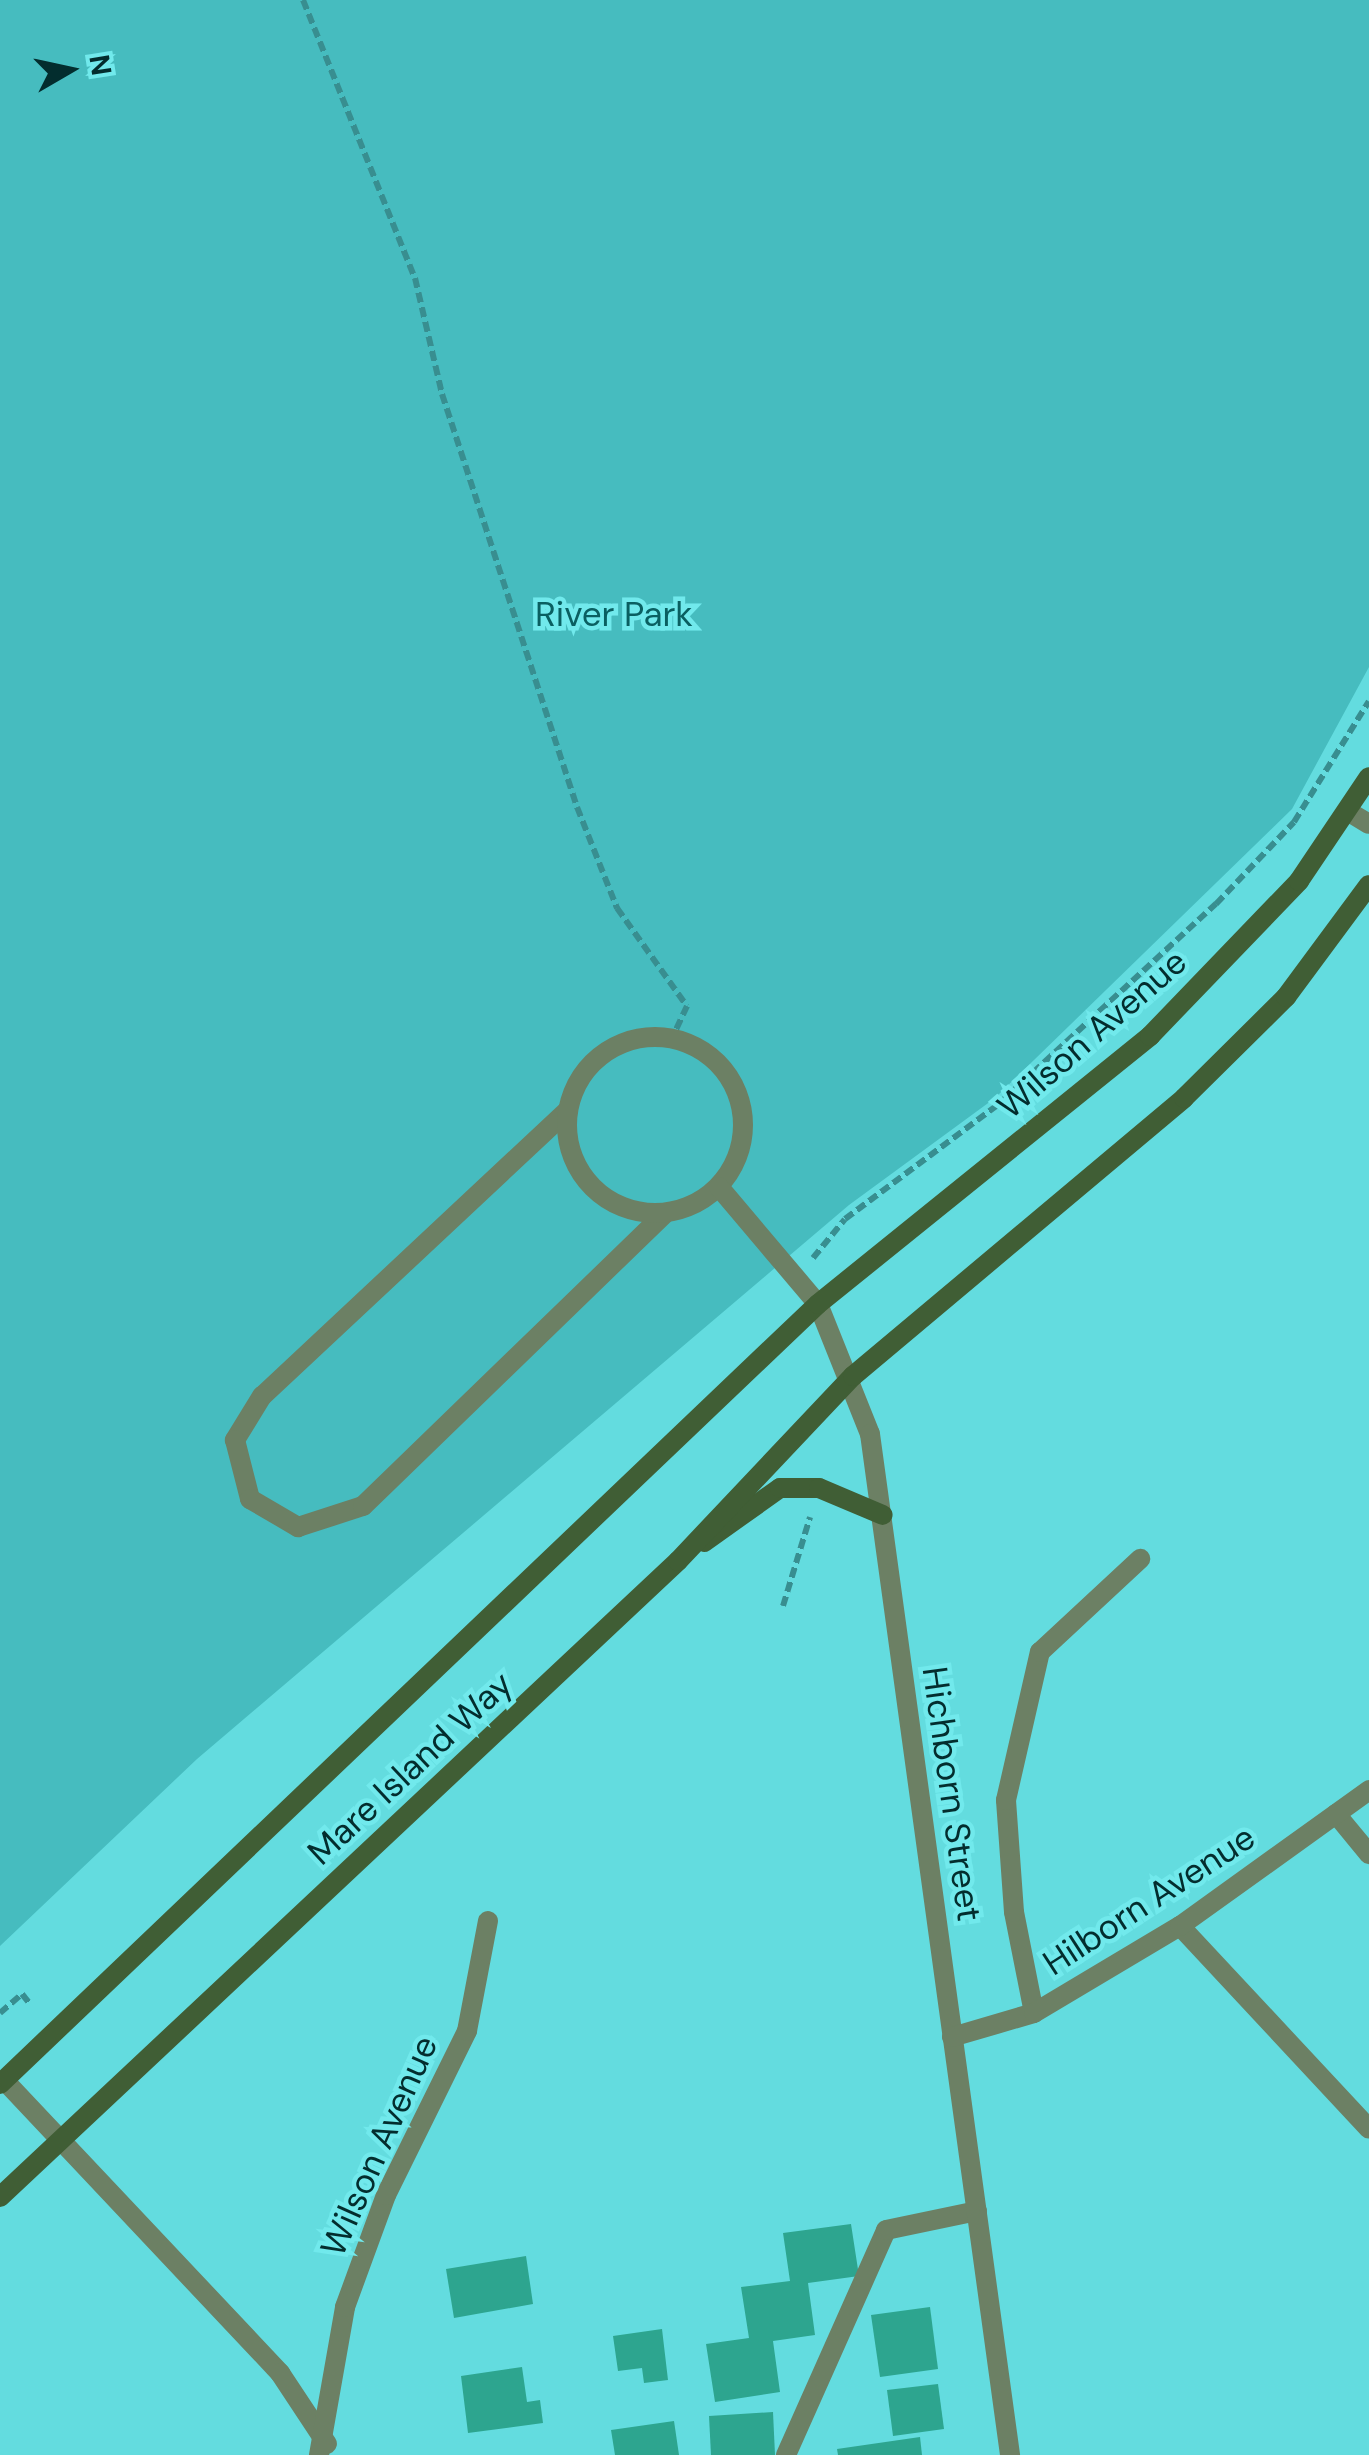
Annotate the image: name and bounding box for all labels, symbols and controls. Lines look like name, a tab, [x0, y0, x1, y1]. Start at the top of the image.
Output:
north arrow	[20, 20, 120, 120]
text: N	[80, 52, 120, 78]
park label: River Park	[535, 593, 693, 635]
street label: Wilson Avenue	[989, 940, 1195, 1128]
street label: Mare Island Way	[299, 1663, 521, 1873]
street label: Hichborn Street	[913, 1664, 991, 1924]
street label: Hilborn Avenue	[1035, 1816, 1263, 1984]
street label: Wilson Avenue	[312, 2029, 446, 2263]

